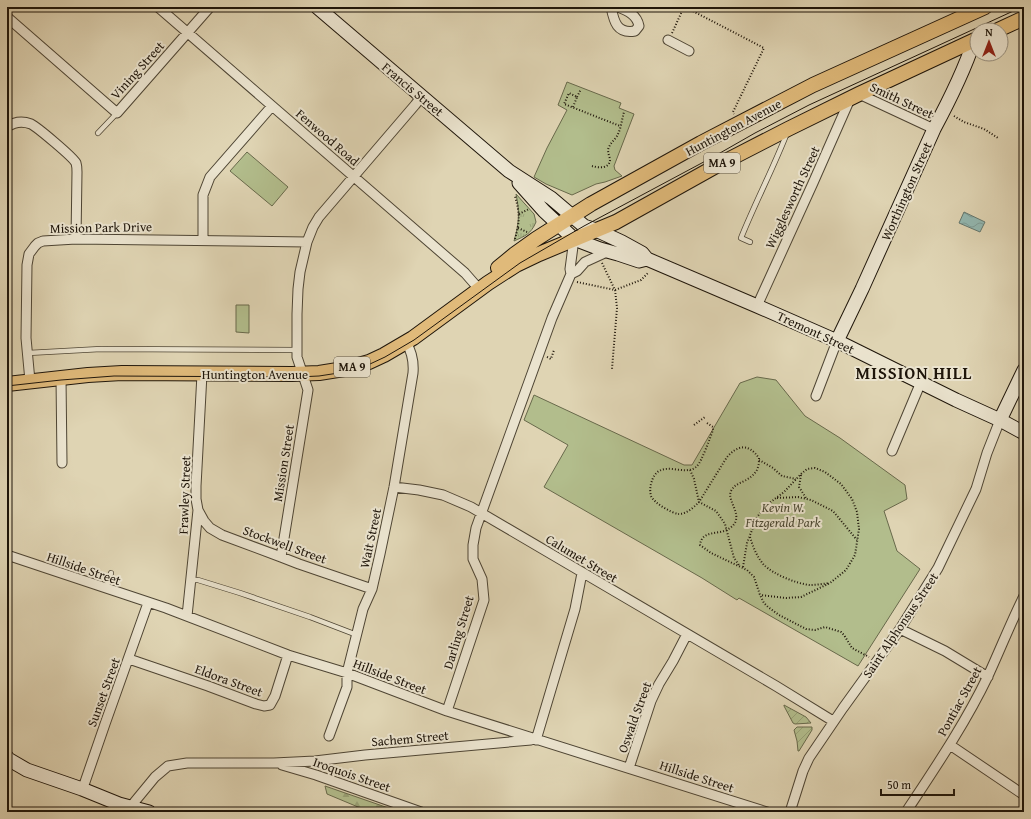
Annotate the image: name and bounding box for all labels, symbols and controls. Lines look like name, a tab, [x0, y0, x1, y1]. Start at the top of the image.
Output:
north arrow	[969, 22, 1009, 62]
text: N	[985, 24, 993, 40]
street label: Vining Street	[106, 37, 169, 104]
street label: Francis Street	[378, 58, 448, 121]
street label: Smith Street	[867, 77, 937, 124]
street label: Huntington Avenue	[682, 94, 785, 161]
street label: Fenwood Road	[292, 104, 364, 170]
street label: Worthington Street	[876, 138, 937, 244]
street label: Wigglesworth Street	[760, 142, 825, 252]
road number: MA 9	[704, 153, 740, 173]
street label: Mission Park Drive	[50, 217, 152, 238]
street label: Tremont Street	[774, 306, 858, 359]
road number: MA 9	[334, 357, 370, 377]
district label: MISSION HILL	[856, 360, 972, 385]
street label: Huntington Avenue	[202, 365, 308, 384]
street label: Mission Street	[268, 423, 299, 503]
street label: Frawley Street	[174, 455, 195, 535]
park label: Kevin W. Fitzgerald Park	[745, 498, 821, 532]
street label: Wait Street	[355, 506, 386, 570]
street label: Stockwell Street	[240, 521, 330, 569]
street label: Calumet Street	[542, 529, 622, 588]
street label: Hillside Street	[44, 547, 124, 590]
street label: Saint Alphonsus Street	[858, 568, 943, 682]
street label: Darling Street	[438, 593, 479, 671]
street label: Hillside Street	[350, 654, 430, 699]
street label: Sunset Street	[82, 655, 125, 729]
street label: Eldora Street	[192, 659, 266, 702]
street label: Pontiac Street	[933, 663, 987, 739]
street label: Oswald Street	[613, 679, 656, 755]
street label: Sachem Street	[370, 726, 450, 751]
street label: Iroquois Street	[311, 752, 394, 797]
street label: Hillside Street	[657, 756, 737, 798]
scale bar	[881, 771, 954, 797]
text: 50 m	[887, 776, 911, 793]

